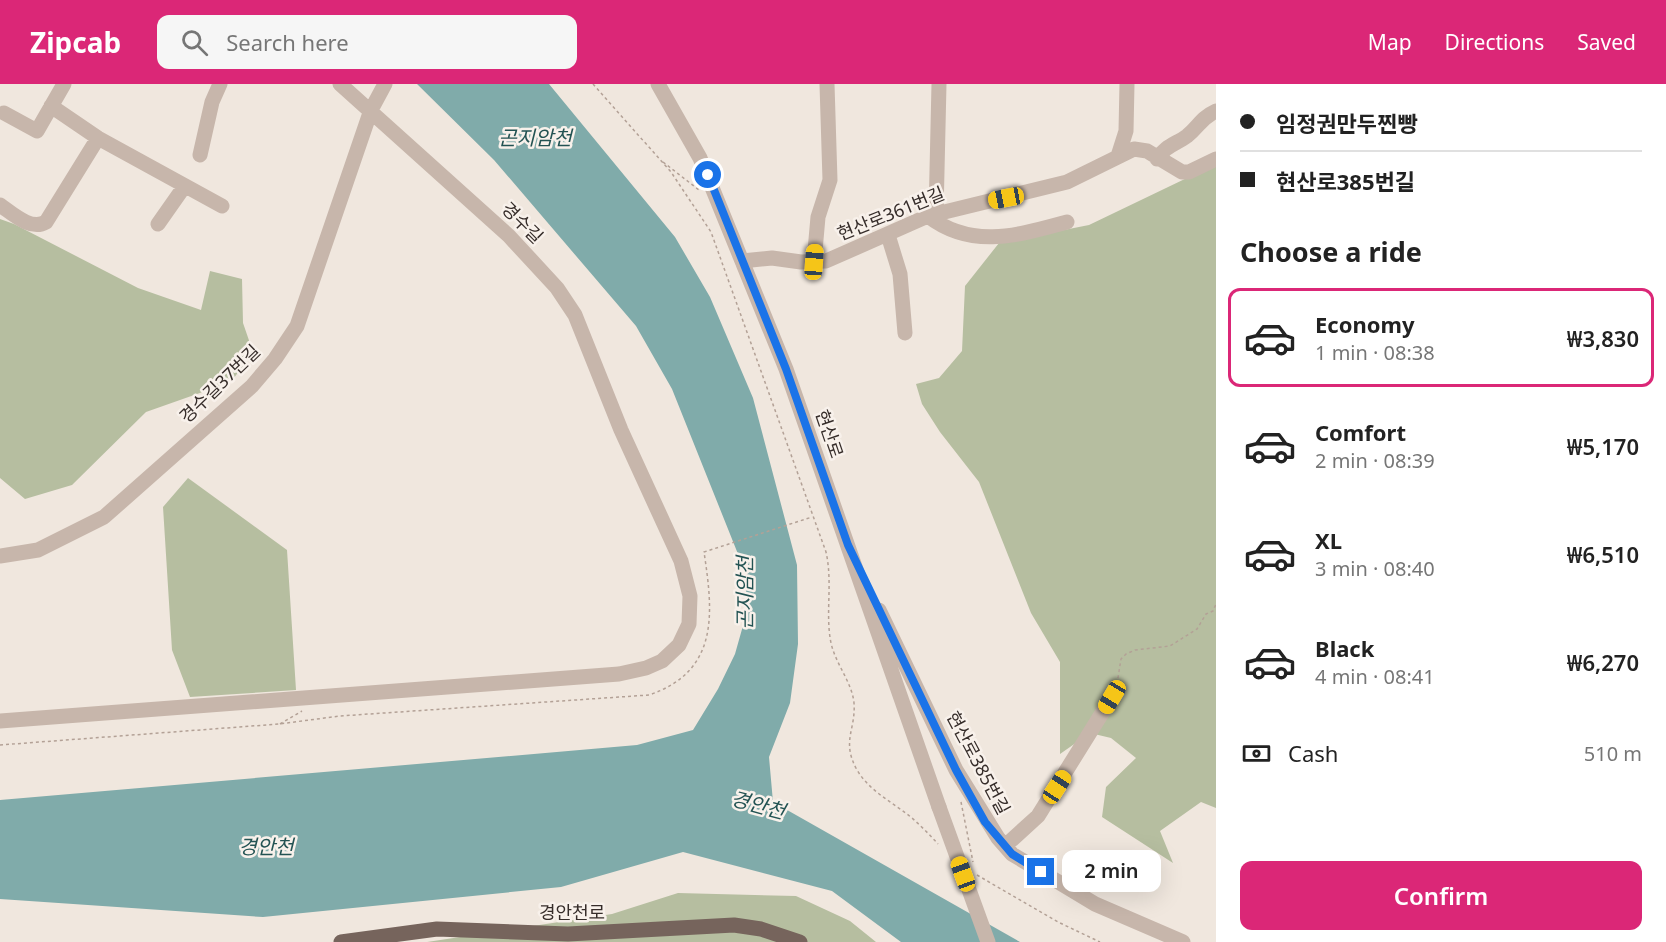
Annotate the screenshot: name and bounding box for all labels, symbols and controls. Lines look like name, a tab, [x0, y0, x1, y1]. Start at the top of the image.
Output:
search box	[157, 15, 577, 69]
text: Zipcab	[30, 23, 121, 61]
icon: search	[178, 26, 211, 59]
text: Search here	[226, 27, 349, 57]
text: Map	[1368, 28, 1412, 56]
text: Directions	[1445, 28, 1544, 56]
text: Saved	[1577, 28, 1636, 56]
text: 임정권만두찐빵	[1276, 108, 1418, 138]
water label: 곤지암천	[498, 124, 574, 151]
route start	[694, 161, 721, 188]
text: 현산로385번길	[1276, 166, 1415, 196]
street label: 현산로361번길	[833, 181, 948, 245]
car	[987, 186, 1025, 210]
street label: 경수길	[497, 196, 549, 248]
text: Choose a ride	[1240, 233, 1422, 270]
car	[804, 243, 824, 281]
text: Economy	[1315, 309, 1414, 339]
icon: car	[1243, 311, 1297, 365]
text: ₩3,830	[1567, 323, 1639, 353]
street label: 경수길37번길	[174, 339, 265, 428]
text: 1 min · 08:38	[1315, 339, 1435, 366]
street label: 현산로	[811, 406, 849, 461]
text: Comfort	[1315, 417, 1406, 447]
icon: car	[1243, 419, 1297, 473]
text: ₩5,170	[1567, 431, 1639, 461]
text: 2 min · 08:39	[1315, 447, 1435, 474]
text: XL	[1315, 525, 1342, 555]
icon: car	[1243, 527, 1297, 581]
text: ₩6,510	[1567, 539, 1639, 569]
water label: 곤지암천	[731, 554, 758, 630]
text: 3 min · 08:40	[1315, 555, 1435, 582]
text: Black	[1315, 633, 1374, 663]
icon: car	[1243, 635, 1297, 689]
text: ₩6,270	[1567, 647, 1639, 677]
text: 4 min · 08:41	[1315, 663, 1435, 690]
car	[1095, 677, 1129, 717]
street label: 현산로385번길	[942, 707, 1016, 818]
icon: cash	[1240, 737, 1273, 770]
text: Cash	[1288, 738, 1338, 768]
text: 510 m	[1584, 740, 1642, 767]
car	[1040, 767, 1074, 807]
water label: 경안천	[728, 784, 791, 825]
water label: 경안천	[238, 833, 296, 860]
callout: 2 min	[1062, 851, 1161, 893]
car	[948, 854, 978, 894]
text: 2 min	[1084, 857, 1139, 884]
route end	[1027, 858, 1054, 885]
button: Confirm	[1240, 861, 1642, 930]
street label: 경안천로	[539, 900, 605, 924]

